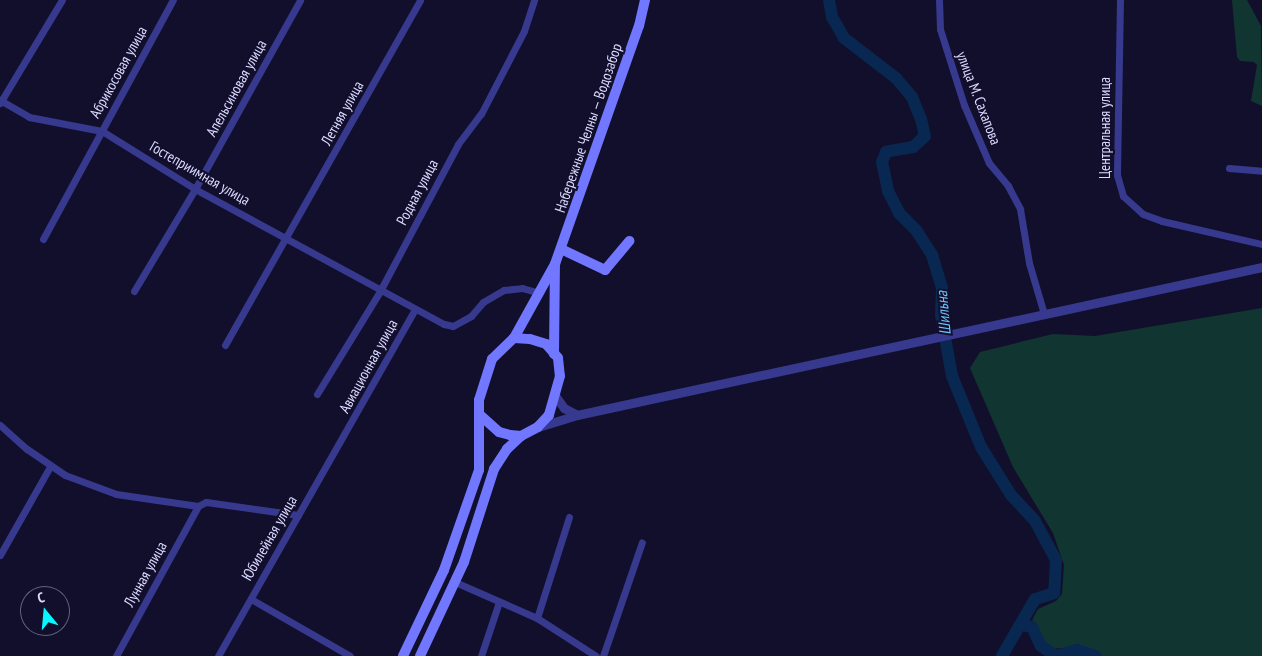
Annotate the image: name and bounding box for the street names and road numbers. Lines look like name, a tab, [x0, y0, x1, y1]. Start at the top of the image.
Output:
street label: Абрикосовая улица	[85, 23, 151, 121]
street label: Апельсиновая улица	[202, 36, 270, 140]
street label: Набережные Челны — Водозабор	[550, 40, 626, 216]
street label: улица М. Сахапова	[953, 48, 1005, 148]
street label: Центральная улица	[1096, 77, 1114, 179]
street label: Летняя улица	[317, 78, 367, 148]
street label: Гостеприимная улица	[147, 137, 253, 209]
street label: Родная улица	[392, 156, 442, 228]
street label: Авиационная улица	[335, 316, 401, 416]
street label: Юбилейная улица	[237, 492, 301, 584]
street label: Лунная улица	[120, 538, 170, 610]

